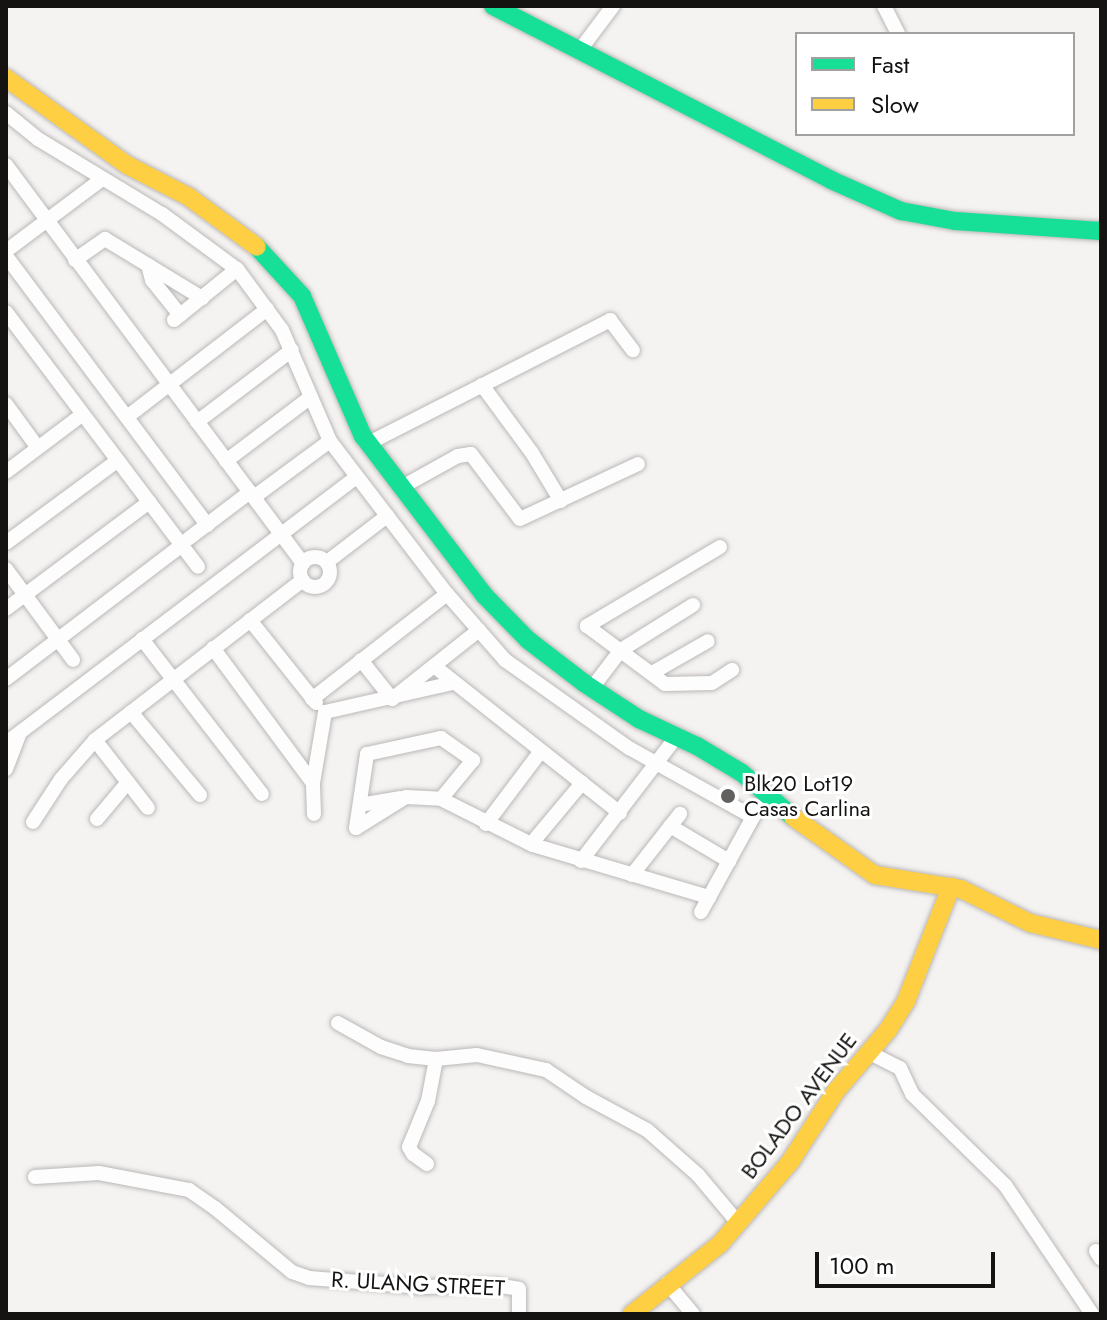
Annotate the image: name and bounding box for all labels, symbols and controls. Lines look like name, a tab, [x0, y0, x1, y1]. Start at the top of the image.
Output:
legend	[795, 32, 1075, 136]
text: Fast	[871, 47, 909, 82]
text: Slow	[871, 87, 919, 122]
place label: Blk20 Lot19 Casas Carlina	[744, 770, 871, 822]
marker: Blk20 Lot19 Casas Carlina	[719, 787, 737, 805]
street label: BOLADO AVENUE	[736, 1028, 862, 1184]
scale bar	[819, 1236, 999, 1286]
text: 100 m	[829, 1248, 895, 1283]
street label: R. ULANG STREET	[330, 1266, 506, 1302]

